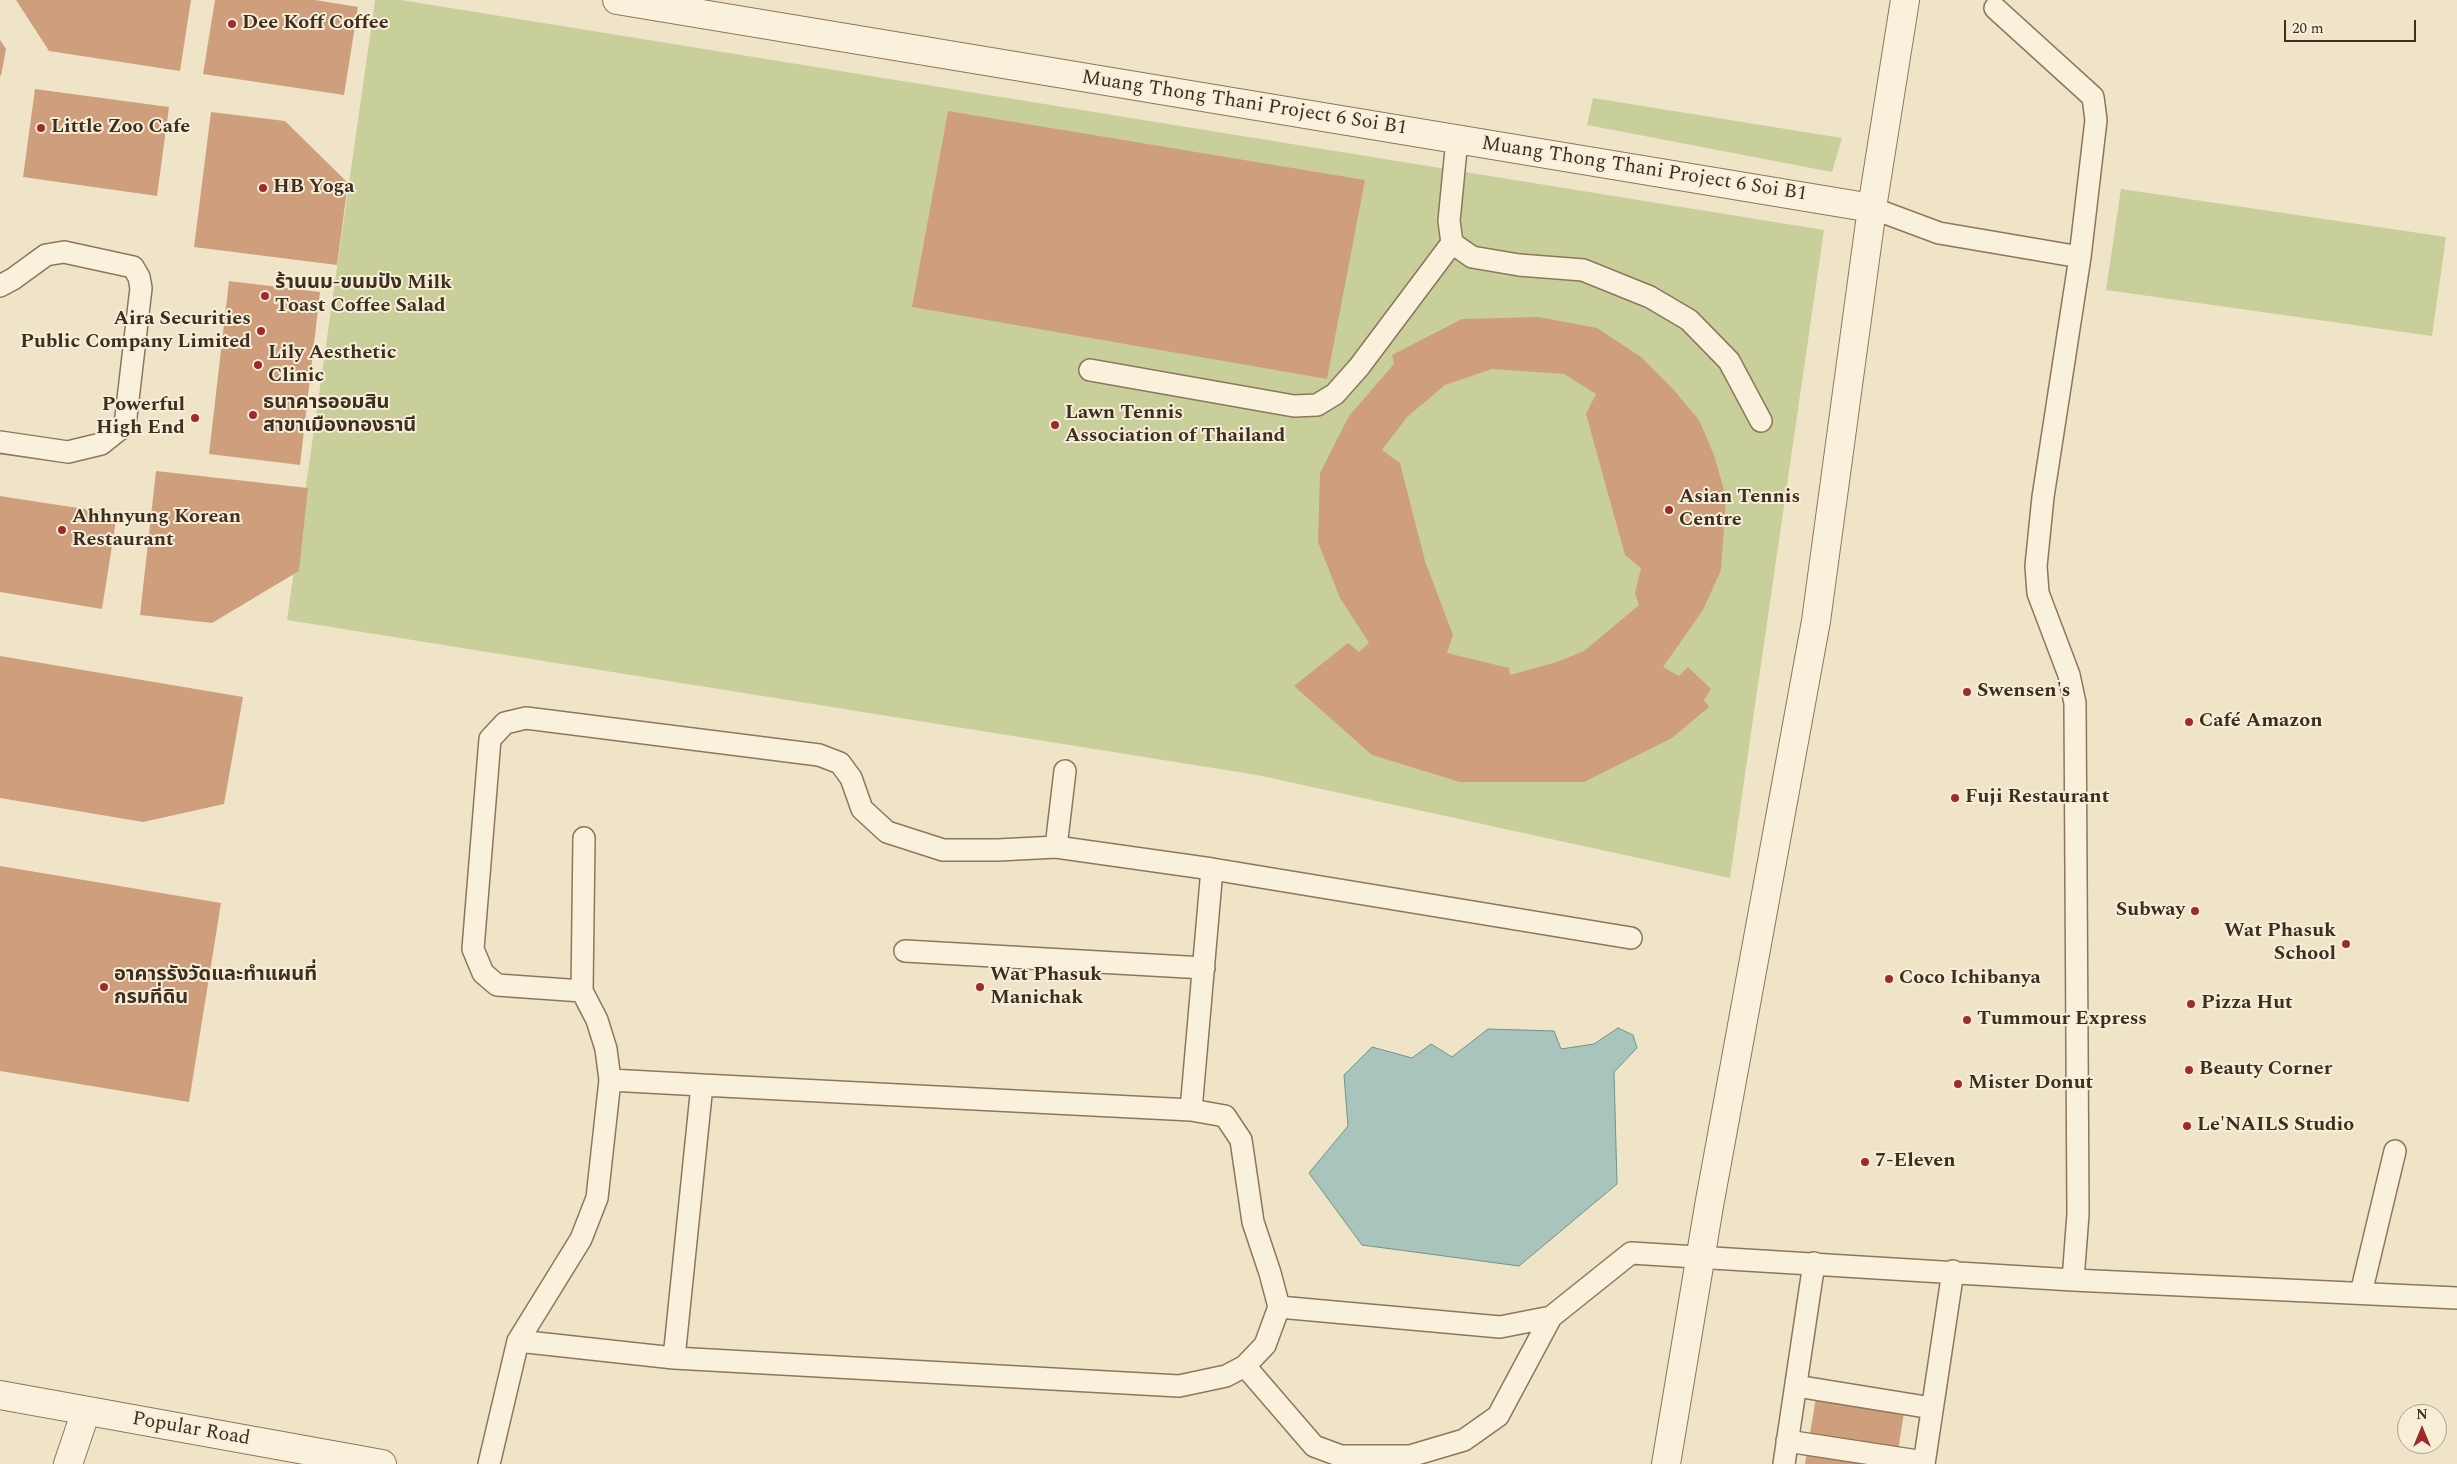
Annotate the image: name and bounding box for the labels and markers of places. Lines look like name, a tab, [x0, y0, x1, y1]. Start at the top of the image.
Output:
place label: Dee Koff Coffee	[242, 12, 389, 36]
marker: Dee Koff Coffee	[226, 18, 238, 30]
place label: Little Zoo Cafe	[51, 116, 190, 140]
marker: Little Zoo Cafe	[35, 122, 47, 134]
place label: HB Yoga	[273, 176, 355, 200]
marker: HB Yoga	[257, 182, 269, 194]
place label: ร้านนม-ขนมปัง Milk Toast Coffee Salad	[275, 272, 452, 319]
marker: ร้านนม-ขนมปัง Milk Toast Coffee Salad	[259, 290, 271, 302]
place label: Aira Securities Public Company Limited	[20, 308, 251, 355]
marker: Aira Securities Public Company Limited	[255, 325, 267, 337]
place label: Lily Aesthetic Clinic	[268, 342, 396, 389]
marker: Lily Aesthetic Clinic	[252, 359, 264, 371]
place label: ธนาคารออมสิน สาขาเมืองทองธานี	[263, 392, 416, 439]
place label: Powerful High End	[96, 394, 185, 441]
place label: Lawn Tennis Association of Thailand	[1065, 402, 1285, 449]
marker: ธนาคารออมสิน สาขาเมืองทองธานี	[247, 409, 259, 421]
marker: Powerful High End	[189, 412, 201, 424]
marker: Lawn Tennis Association of Thailand	[1049, 419, 1061, 431]
place label: Asian Tennis Centre	[1679, 486, 1800, 533]
marker: Asian Tennis Centre	[1663, 504, 1675, 516]
place label: Ahhnyung Korean Restaurant	[72, 506, 241, 553]
marker: Ahhnyung Korean Restaurant	[56, 524, 68, 536]
place label: Swensen's	[1977, 680, 2070, 704]
marker: Swensen's	[1961, 686, 1973, 698]
place label: Café Amazon	[2199, 710, 2323, 734]
marker: Café Amazon	[2183, 716, 2195, 728]
place label: Fuji Restaurant	[1965, 786, 2109, 810]
marker: Fuji Restaurant	[1949, 792, 1961, 804]
place label: Subway	[2116, 899, 2185, 923]
marker: Subway	[2189, 905, 2201, 917]
place label: Wat Phasuk School	[2224, 920, 2336, 967]
marker: Wat Phasuk School	[2340, 938, 2352, 950]
place label: อาคารรังวัดและทำแผนที่ กรมที่ดิน	[114, 964, 317, 1011]
place label: Wat Phasuk Manichak	[990, 964, 1102, 1011]
place label: Coco Ichibanya	[1899, 967, 2041, 991]
marker: Coco Ichibanya	[1883, 973, 1895, 985]
marker: อาคารรังวัดและทำแผนที่ กรมที่ดิน	[98, 981, 110, 993]
marker: Wat Phasuk Manichak	[974, 981, 986, 993]
place label: Pizza Hut	[2201, 992, 2293, 1016]
marker: Pizza Hut	[2185, 998, 2197, 1010]
place label: Tummour Express	[1977, 1008, 2147, 1032]
marker: Tummour Express	[1961, 1014, 1973, 1026]
place label: Beauty Corner	[2199, 1058, 2332, 1082]
marker: Beauty Corner	[2183, 1064, 2195, 1076]
place label: Mister Donut	[1968, 1072, 2093, 1096]
marker: Mister Donut	[1952, 1078, 1964, 1090]
place label: Le'NAILS Studio	[2197, 1114, 2354, 1138]
marker: Le'NAILS Studio	[2181, 1120, 2193, 1132]
place label: 7-Eleven	[1875, 1150, 1956, 1174]
marker: 7-Eleven	[1859, 1156, 1871, 1168]

